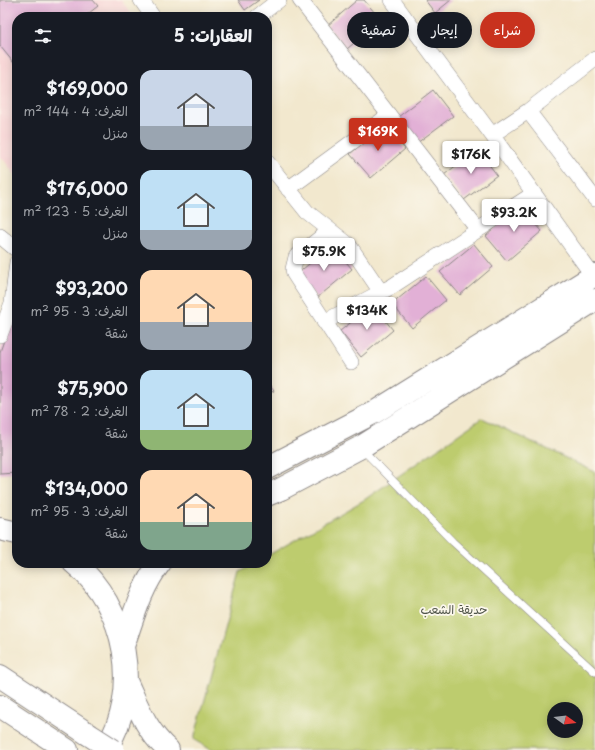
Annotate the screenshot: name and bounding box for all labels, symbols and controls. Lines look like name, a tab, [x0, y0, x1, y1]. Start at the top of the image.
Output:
chip: تصفية	[347, 12, 409, 48]
chip: إيجار	[417, 12, 472, 48]
chip: شراء	[480, 12, 535, 48]
text: العقارات: 5	[174, 22, 252, 48]
icon: filters	[32, 25, 54, 47]
text: $169,000	[47, 75, 128, 101]
icon: home	[172, 86, 220, 134]
text: الغرف: 4 · 144 m²	[24, 101, 128, 120]
pin: $169K	[350, 118, 406, 152]
text: $169K	[358, 121, 398, 140]
text: منزل	[102, 123, 128, 142]
pin: $176K	[443, 141, 499, 175]
text: $176K	[451, 144, 491, 163]
text: $176,000	[46, 175, 128, 201]
icon: home	[172, 186, 220, 234]
pin: $93.2K	[481, 199, 547, 233]
text: الغرف: 5 · 123 m²	[23, 201, 128, 220]
text: $93.2K	[491, 202, 537, 221]
text: منزل	[102, 223, 128, 242]
pin: $75.9K	[291, 238, 357, 272]
text: $75.9K	[302, 241, 346, 260]
text: $93,200	[55, 275, 128, 301]
icon: home	[172, 286, 220, 334]
pin: $134K	[339, 297, 395, 331]
text: $134K	[346, 300, 388, 319]
text: الغرف: 3 · 95 m²	[31, 301, 128, 320]
text: شقة	[105, 323, 128, 342]
text: $75,900	[58, 375, 128, 401]
icon: home	[172, 386, 220, 434]
text: الغرف: 2 · 78 m²	[31, 401, 128, 420]
text: شقة	[105, 423, 128, 442]
text: $134,000	[45, 475, 128, 501]
icon: home	[172, 486, 220, 534]
text: الغرف: 3 · 95 m²	[31, 501, 128, 520]
text: شقة	[105, 523, 128, 542]
park label: حديقة الشعب	[420, 600, 488, 618]
north arrow	[547, 702, 583, 738]
map controls	[547, 702, 583, 738]

